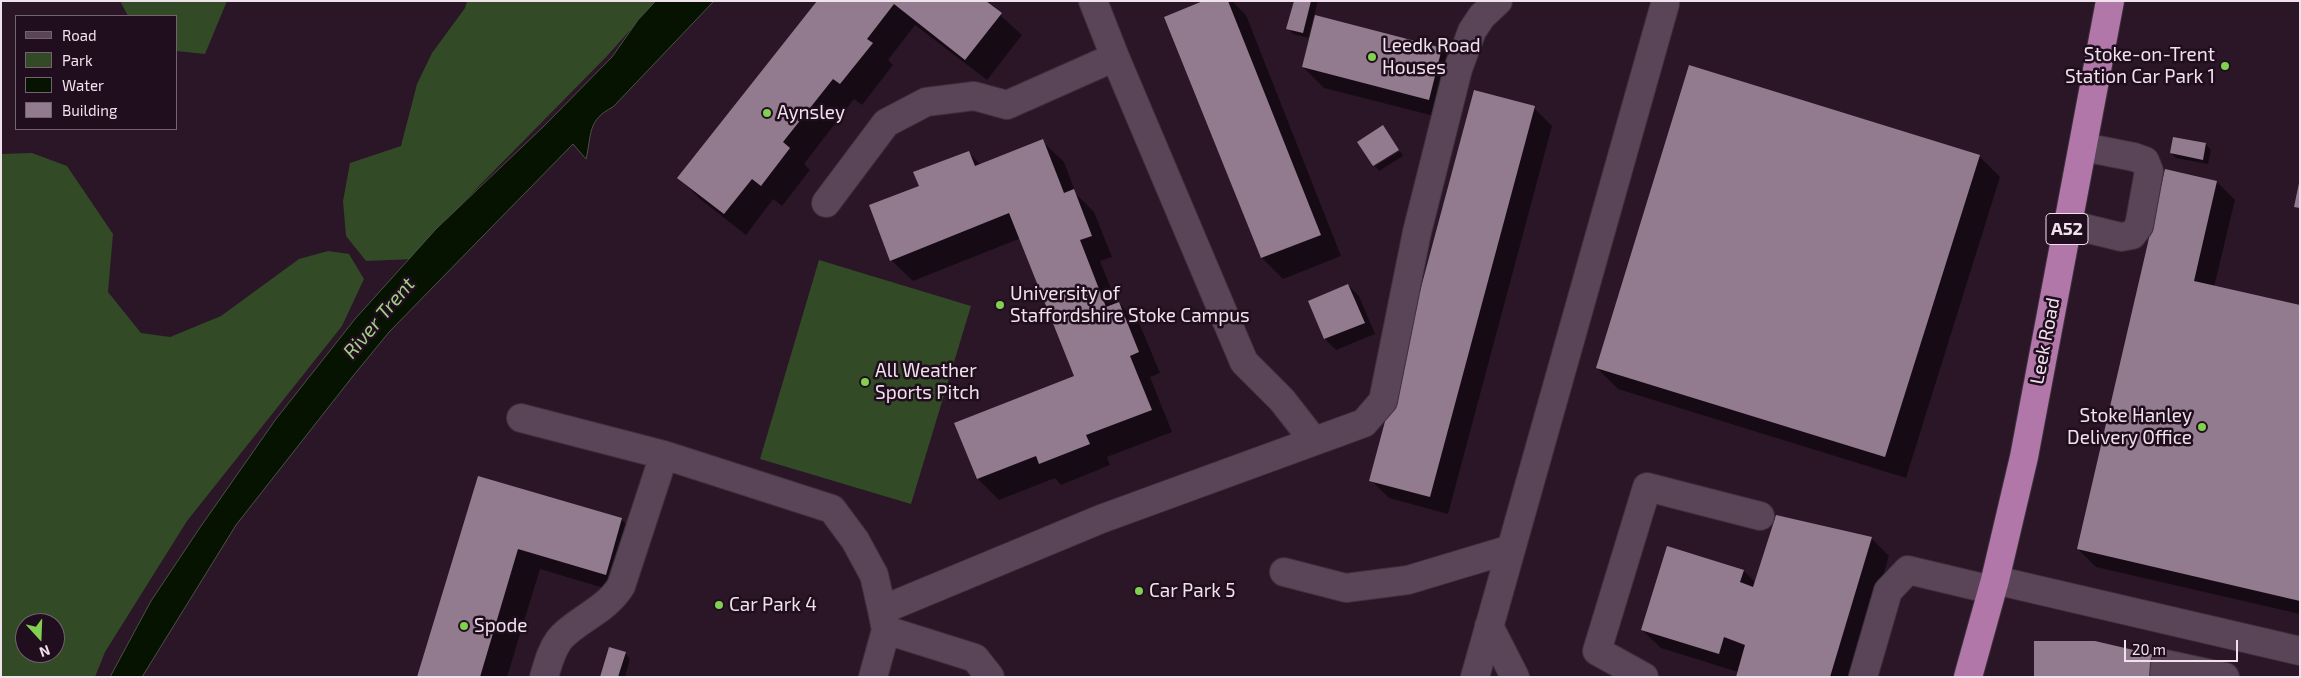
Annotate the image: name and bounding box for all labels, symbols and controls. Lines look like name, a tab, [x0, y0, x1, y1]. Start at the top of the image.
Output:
legend	[15, 15, 178, 130]
text: Road	[62, 26, 97, 44]
place label: Leedk Road Houses	[1382, 35, 1481, 79]
place label: Stoke-on-Trent Station Car Park 1	[2065, 44, 2215, 88]
text: Park	[62, 51, 93, 69]
marker: Leedk Road Houses	[1366, 51, 1378, 63]
marker: Stoke-on-Trent Station Car Park 1	[2219, 60, 2231, 72]
text: Water	[62, 76, 104, 94]
text: Building	[62, 101, 117, 119]
place label: Aynsley	[777, 102, 845, 124]
marker: Aynsley	[761, 107, 773, 119]
road number: A52	[2046, 213, 2088, 244]
water label: River Trent	[338, 273, 420, 363]
place label: University of Staffordshire Stoke Campus	[1010, 283, 1250, 327]
street label: Leek Road	[2025, 296, 2065, 386]
marker: University of Staffordshire Stoke Campus	[994, 299, 1006, 311]
place label: All Weather Sports Pitch	[875, 360, 980, 404]
marker: All Weather Sports Pitch	[859, 376, 871, 388]
place label: Stoke Hanley Delivery Office	[2067, 405, 2192, 449]
marker: Stoke Hanley Delivery Office	[2196, 421, 2208, 433]
place label: Car Park 5	[1149, 580, 1235, 602]
marker: Car Park 5	[1133, 585, 1145, 597]
place label: Car Park 4	[729, 594, 817, 616]
marker: Car Park 4	[713, 599, 725, 611]
north arrow	[15, 613, 65, 663]
place label: Spode	[474, 615, 528, 637]
marker: Spode	[458, 620, 470, 632]
scale bar	[2126, 630, 2240, 662]
text: 20 m	[2132, 640, 2166, 658]
text: N	[37, 642, 53, 661]

